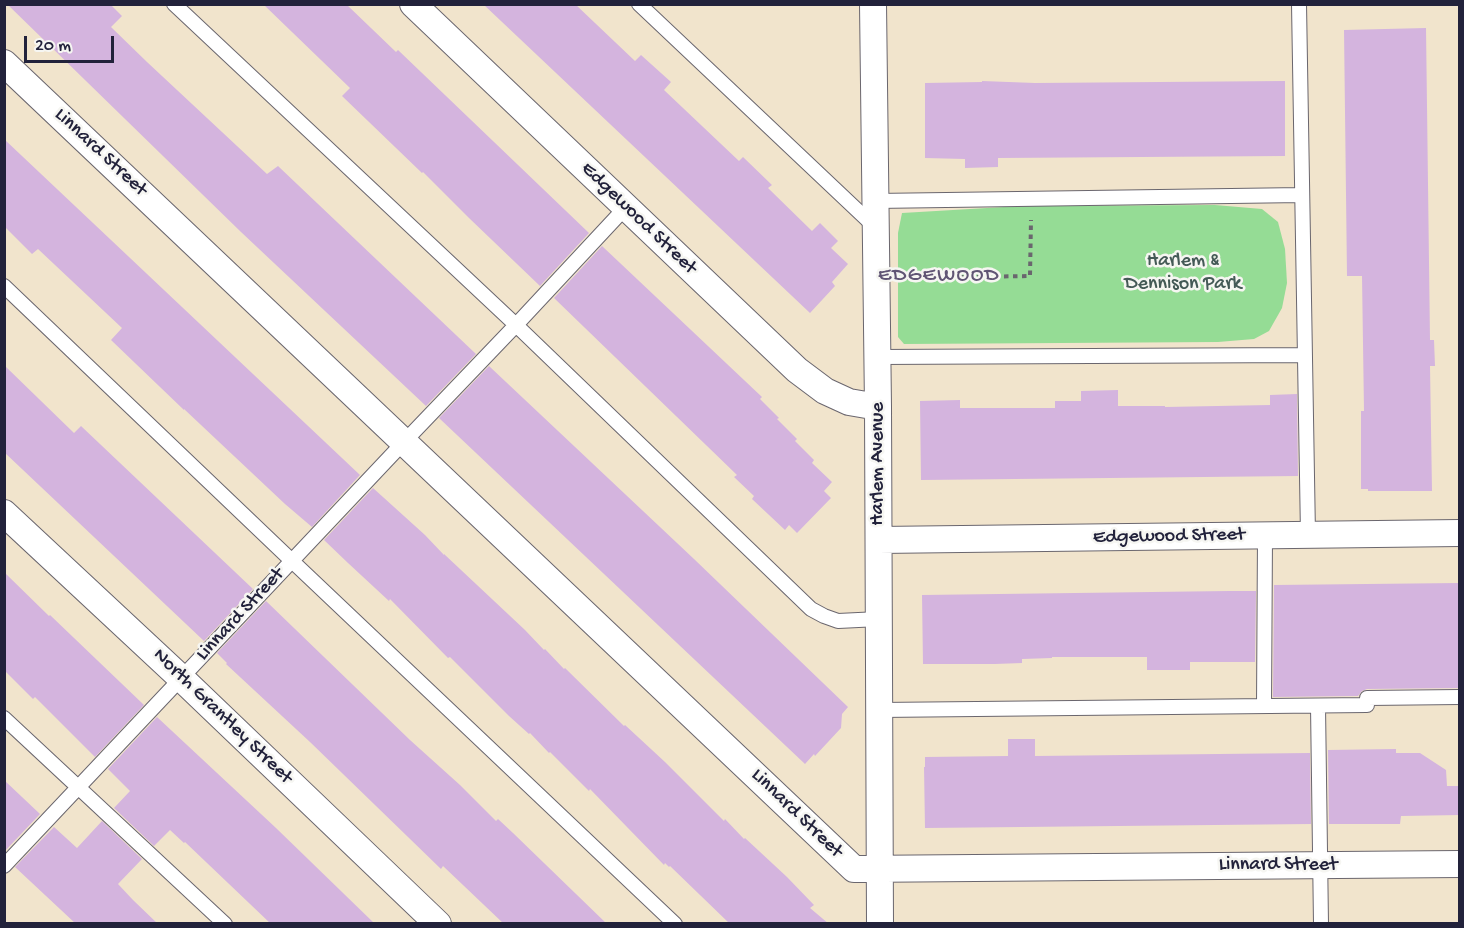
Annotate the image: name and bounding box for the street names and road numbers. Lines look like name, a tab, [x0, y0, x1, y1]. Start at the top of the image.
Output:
street label: Linnard Street	[48, 104, 152, 202]
street label: Edgewood Street	[575, 158, 701, 280]
street label: Harlem Avenue	[867, 402, 891, 526]
street label: Edgewood Street	[1093, 524, 1245, 550]
street label: Linnard Street	[192, 563, 290, 667]
street label: North Grantley Street	[147, 644, 297, 790]
street label: Linnard Street	[745, 764, 847, 864]
street label: Linnard Street	[1219, 854, 1337, 878]

